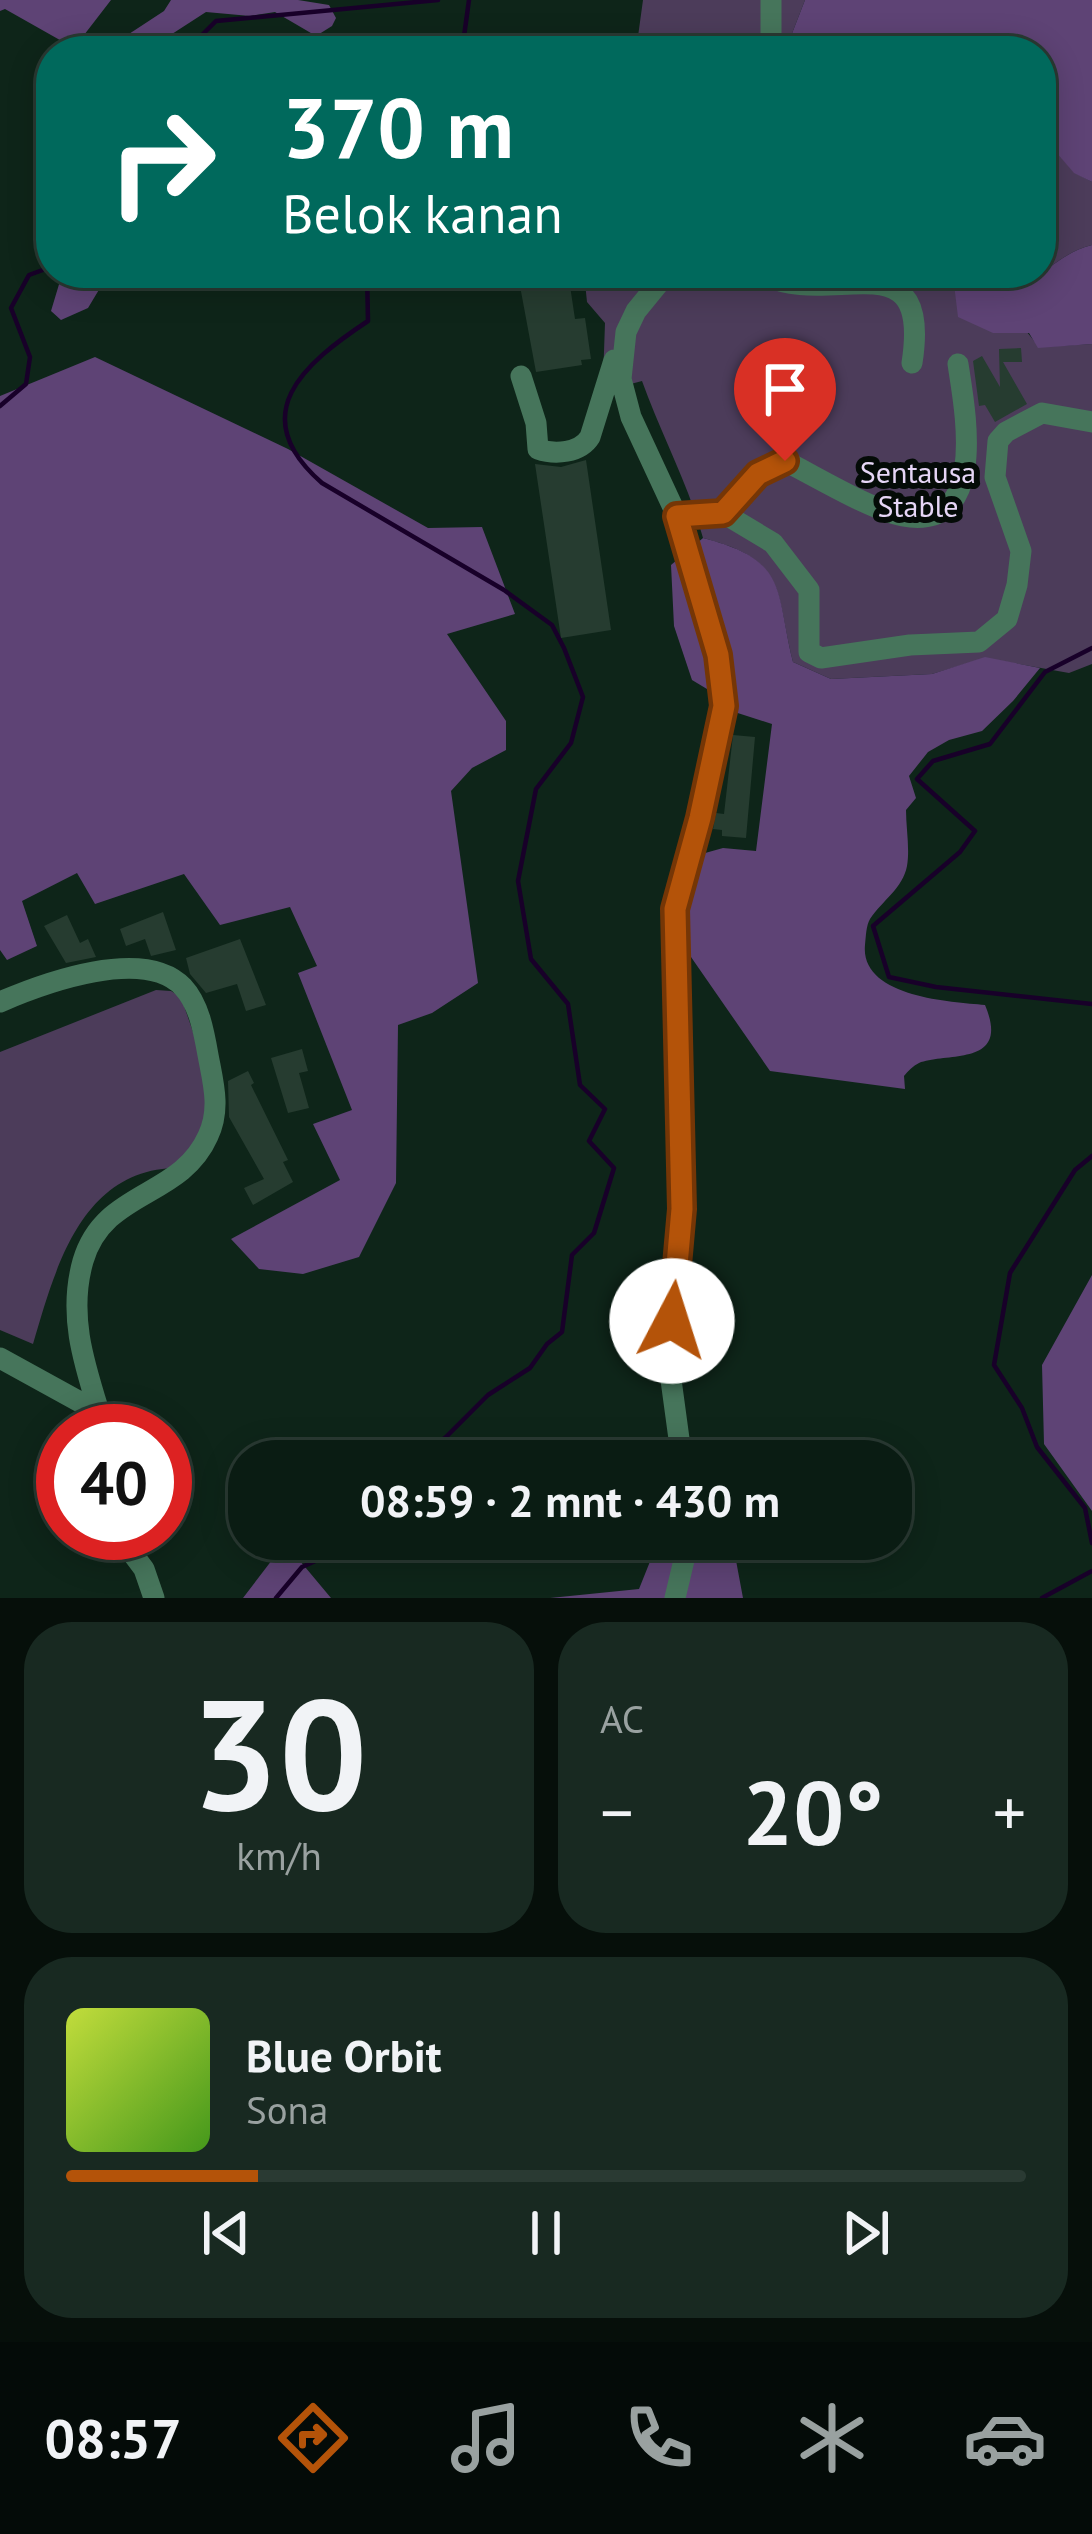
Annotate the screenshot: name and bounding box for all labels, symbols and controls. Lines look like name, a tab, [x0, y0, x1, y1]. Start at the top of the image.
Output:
text: 370 m	[282, 72, 514, 181]
icon: right	[84, 84, 240, 240]
text: Belok kanan	[282, 178, 563, 248]
pin	[734, 338, 836, 461]
icon: arrive	[752, 356, 818, 422]
park label: Sentausa Stable	[860, 452, 976, 525]
position arrow	[609, 1258, 735, 1384]
speed limit sign: 40	[36, 1404, 192, 1560]
text: 08:59 · 2 mnt · 430 m	[360, 1471, 780, 1529]
text: 30	[191, 1651, 367, 1853]
text: AC	[600, 1693, 644, 1744]
text: 20°	[742, 1753, 884, 1870]
text: −	[600, 1769, 633, 1854]
text: +	[993, 1769, 1026, 1854]
text: km/h	[236, 1830, 322, 1881]
text: Blue Orbit	[246, 2026, 442, 2084]
text: Sona	[246, 2084, 328, 2135]
icon: previous	[193, 2200, 259, 2266]
icon: pause	[513, 2200, 579, 2266]
icon: next	[833, 2200, 899, 2266]
icon: directions	[271, 2396, 355, 2480]
icon: music	[444, 2396, 528, 2480]
icon: phone	[617, 2396, 701, 2480]
icon: climate	[790, 2396, 874, 2480]
icon: car	[963, 2396, 1047, 2480]
text: 08:57	[45, 2403, 182, 2473]

